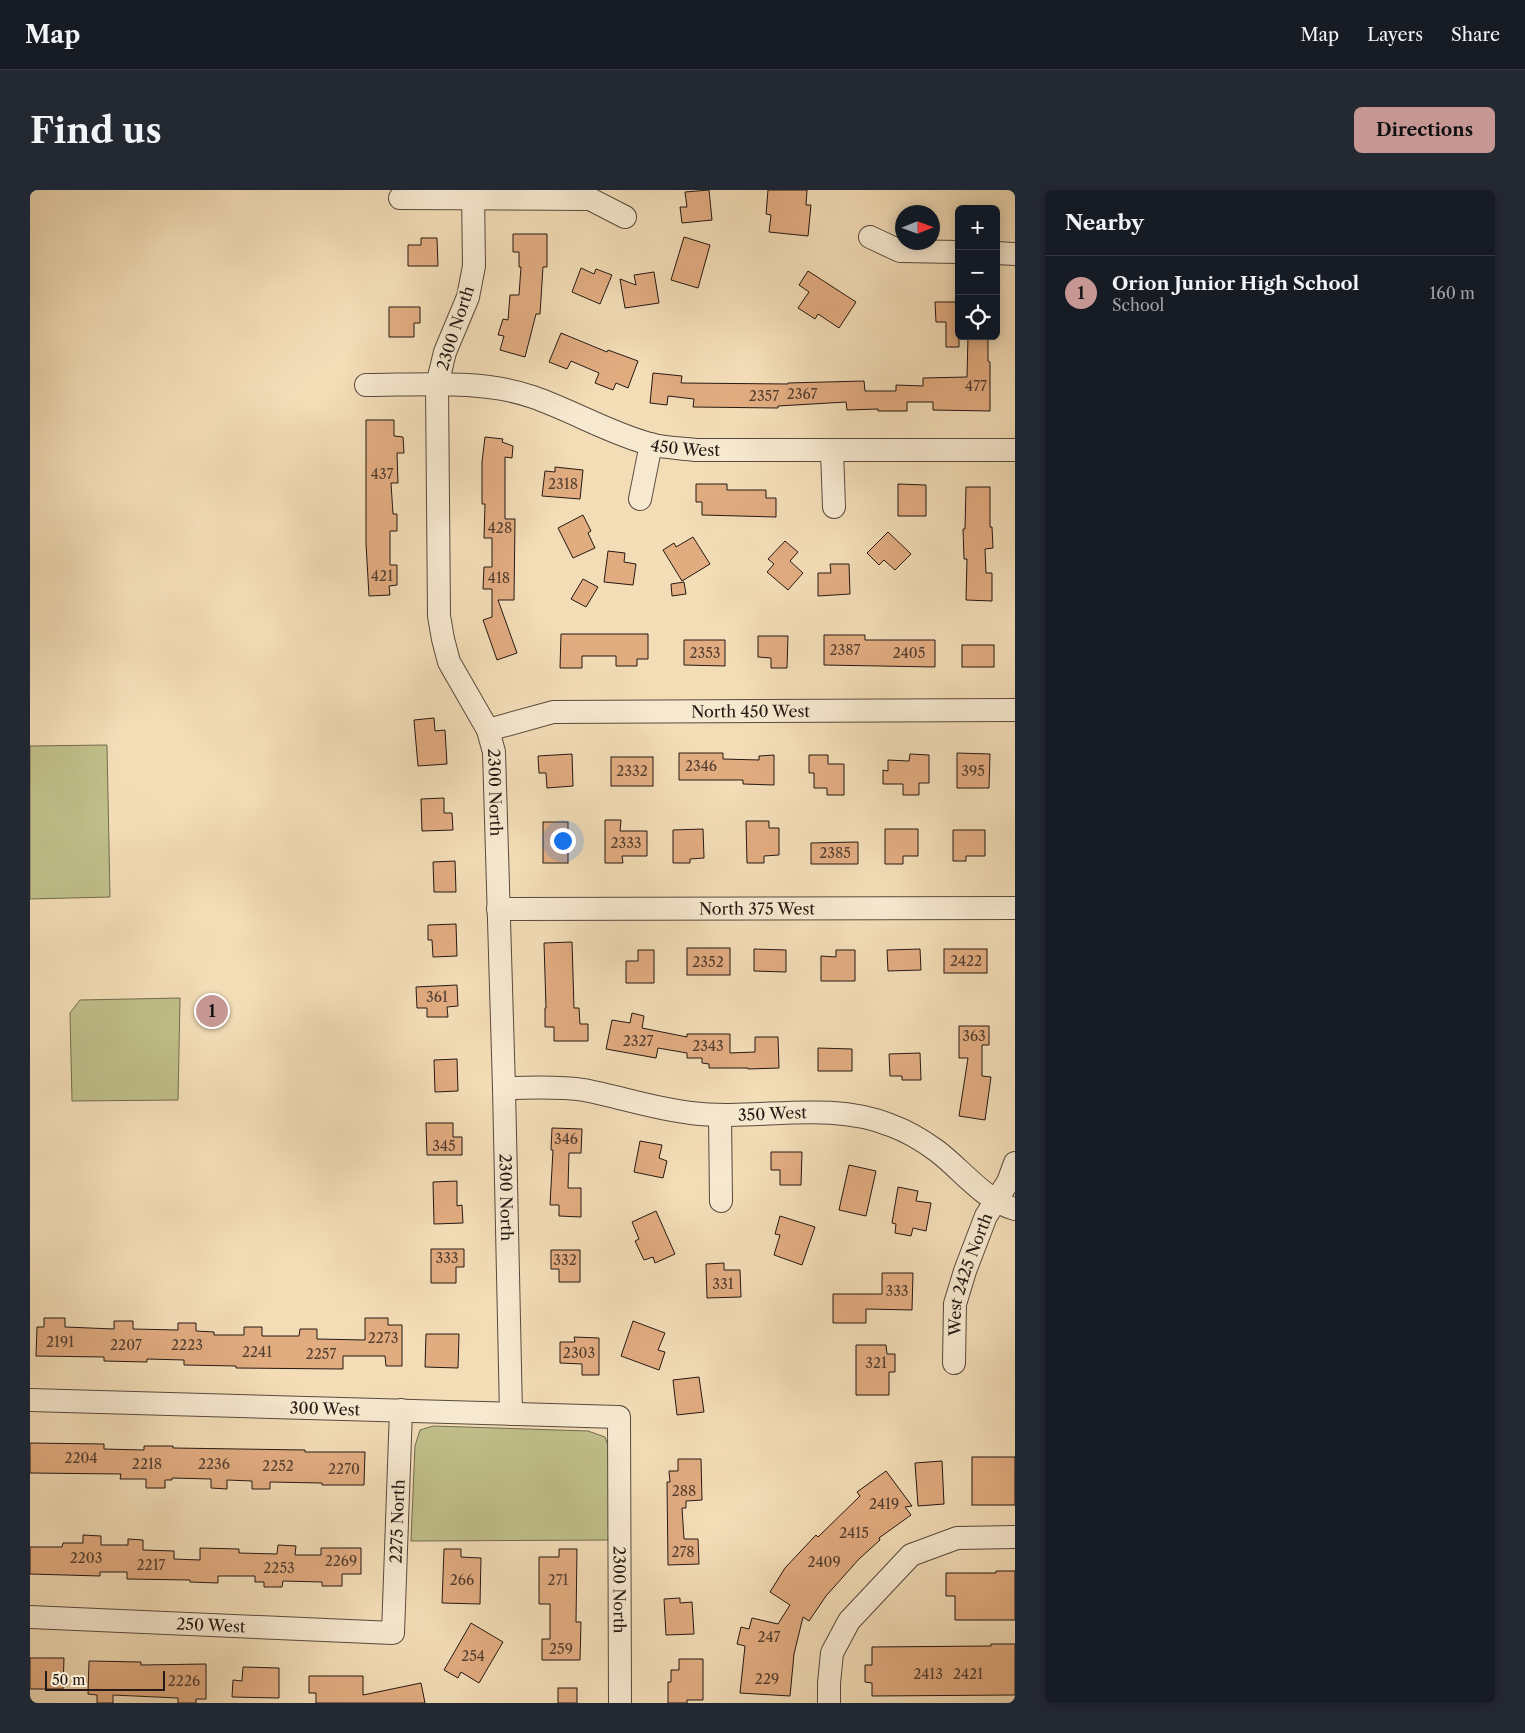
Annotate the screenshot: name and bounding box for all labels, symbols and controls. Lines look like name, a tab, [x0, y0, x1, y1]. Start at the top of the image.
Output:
text: Map	[25, 20, 80, 49]
text: Map	[1301, 24, 1339, 46]
text: Layers	[1367, 24, 1423, 46]
text: Share	[1451, 24, 1500, 46]
button: Directions	[1354, 107, 1495, 153]
text: Find us	[30, 109, 162, 152]
north arrow	[895, 205, 940, 250]
map controls	[955, 205, 1000, 340]
button: +	[955, 205, 1000, 250]
text: Nearby	[1065, 210, 1144, 235]
button: −	[955, 250, 1000, 295]
text: Orion Junior High School	[1112, 272, 1359, 295]
street label: 2300 North	[432, 283, 478, 373]
text: 1	[1077, 283, 1085, 303]
text: 160 m	[1430, 283, 1475, 303]
button: locate	[955, 295, 1000, 340]
text: School	[1112, 295, 1164, 315]
house number: 477	[965, 377, 987, 395]
house number: 2367	[787, 385, 817, 403]
house number: 2357	[749, 387, 779, 405]
street label: 450 West	[649, 435, 720, 460]
house number: 437	[371, 465, 393, 483]
house number: 2318	[548, 475, 578, 493]
house number: 428	[488, 519, 512, 537]
house number: 421	[371, 567, 393, 585]
house number: 418	[488, 569, 510, 587]
house number: 2387	[830, 641, 861, 659]
house number: 2353	[689, 644, 721, 662]
house number: 2405	[893, 644, 925, 662]
street label: North 450 West	[691, 701, 810, 721]
street label: 2300 North	[484, 748, 507, 837]
house number: 2346	[685, 757, 717, 775]
house number: 2332	[616, 762, 648, 780]
house number: 395	[961, 762, 985, 780]
your location	[550, 828, 576, 854]
house number: 2333	[610, 834, 642, 852]
house number: 2385	[819, 844, 851, 862]
street label: North 375 West	[699, 898, 815, 919]
house number: 2422	[950, 952, 982, 970]
house number: 2352	[692, 953, 724, 971]
house number: 361	[426, 988, 448, 1006]
pin: 1	[196, 992, 228, 1030]
house number: 363	[962, 1027, 986, 1045]
house number: 2327	[623, 1032, 653, 1050]
house number: 2343	[692, 1037, 724, 1055]
street label: 350 West	[738, 1102, 807, 1125]
house number: 346	[554, 1130, 578, 1148]
house number: 345	[432, 1137, 456, 1155]
street label: 2300 North	[495, 1153, 517, 1241]
street label: West 2425 North	[944, 1210, 996, 1337]
house number: 333	[435, 1249, 459, 1267]
house number: 332	[553, 1251, 577, 1269]
house number: 331	[712, 1275, 734, 1293]
house number: 333	[885, 1282, 909, 1300]
house number: 2273	[368, 1329, 398, 1347]
house number: 2191	[46, 1333, 74, 1351]
house number: 2207	[110, 1336, 142, 1354]
house number: 2223	[171, 1336, 203, 1354]
house number: 2241	[242, 1343, 272, 1361]
house number: 2303	[563, 1344, 595, 1362]
house number: 2257	[306, 1345, 336, 1363]
house number: 321	[865, 1354, 887, 1372]
street label: 300 West	[289, 1397, 361, 1420]
house number: 2204	[64, 1449, 98, 1467]
house number: 2218	[132, 1455, 162, 1473]
house number: 2236	[198, 1455, 230, 1473]
house number: 2252	[262, 1457, 294, 1475]
house number: 2270	[328, 1460, 360, 1478]
street label: 2275 North	[385, 1479, 409, 1564]
house number: 288	[672, 1482, 696, 1500]
house number: 2419	[869, 1495, 899, 1513]
house number: 2415	[839, 1524, 869, 1542]
house number: 278	[671, 1543, 695, 1561]
street label: 2300 North	[609, 1546, 630, 1634]
house number: 2203	[70, 1549, 102, 1567]
house number: 2269	[325, 1552, 357, 1570]
house number: 2409	[807, 1553, 841, 1571]
house number: 2217	[137, 1556, 166, 1574]
house number: 2253	[263, 1559, 295, 1577]
house number: 266	[450, 1571, 474, 1589]
house number: 271	[548, 1571, 569, 1589]
street label: 250 West	[176, 1613, 246, 1637]
house number: 247	[757, 1628, 781, 1646]
house number: 259	[549, 1640, 573, 1658]
house number: 254	[461, 1647, 485, 1665]
house number: 2413	[913, 1665, 943, 1683]
house number: 2421	[953, 1665, 983, 1683]
scale bar	[45, 1668, 165, 1691]
house number: 229	[755, 1670, 779, 1688]
text: 50 m	[52, 1671, 85, 1689]
house number: 2226	[168, 1672, 200, 1690]

